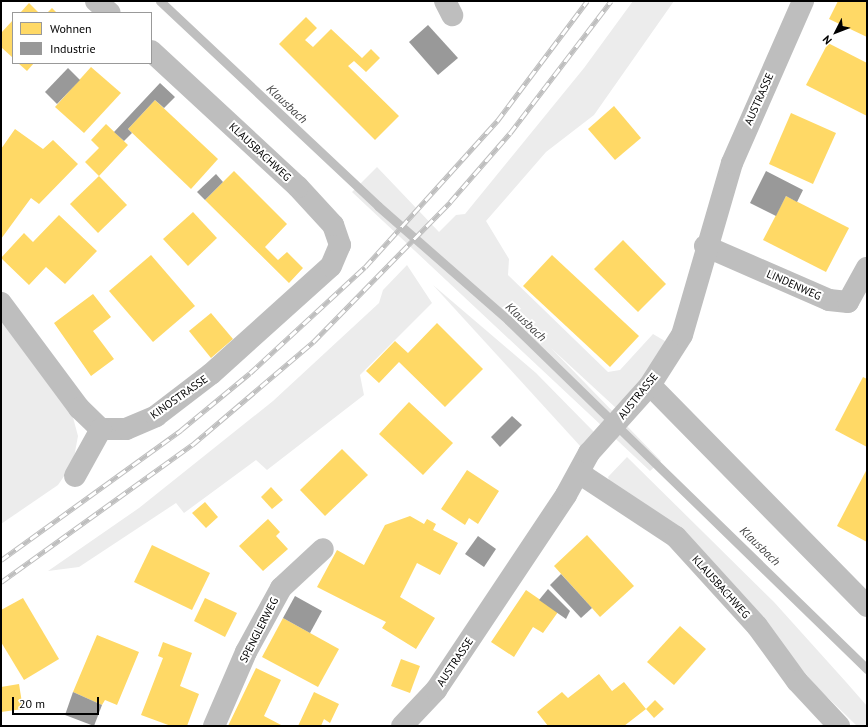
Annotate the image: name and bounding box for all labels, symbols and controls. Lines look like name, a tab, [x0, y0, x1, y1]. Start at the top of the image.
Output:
legend	[12, 12, 152, 64]
north arrow	[816, 12, 856, 52]
text: Wohnen	[50, 21, 92, 36]
text: N	[819, 33, 835, 47]
text: Industrie	[50, 41, 96, 56]
street label: AUSTRASSE	[742, 71, 776, 127]
water label: Klausbach	[264, 82, 310, 126]
street label: KLAUSBACHWEG	[226, 120, 294, 184]
street label: LINDENWEG	[765, 267, 823, 303]
water label: Klausbach	[503, 300, 549, 344]
street label: AUSTRASSE	[615, 370, 661, 422]
street label: KINOSTRASSE	[148, 372, 210, 422]
water label: Klausbach	[737, 523, 783, 569]
street label: KLAUSBACHWEG	[689, 553, 753, 621]
street label: SPENGLERWEG	[237, 595, 281, 665]
street label: AUSTRASSE	[434, 635, 476, 689]
scale bar	[14, 689, 101, 715]
text: 20 m	[19, 696, 45, 711]

